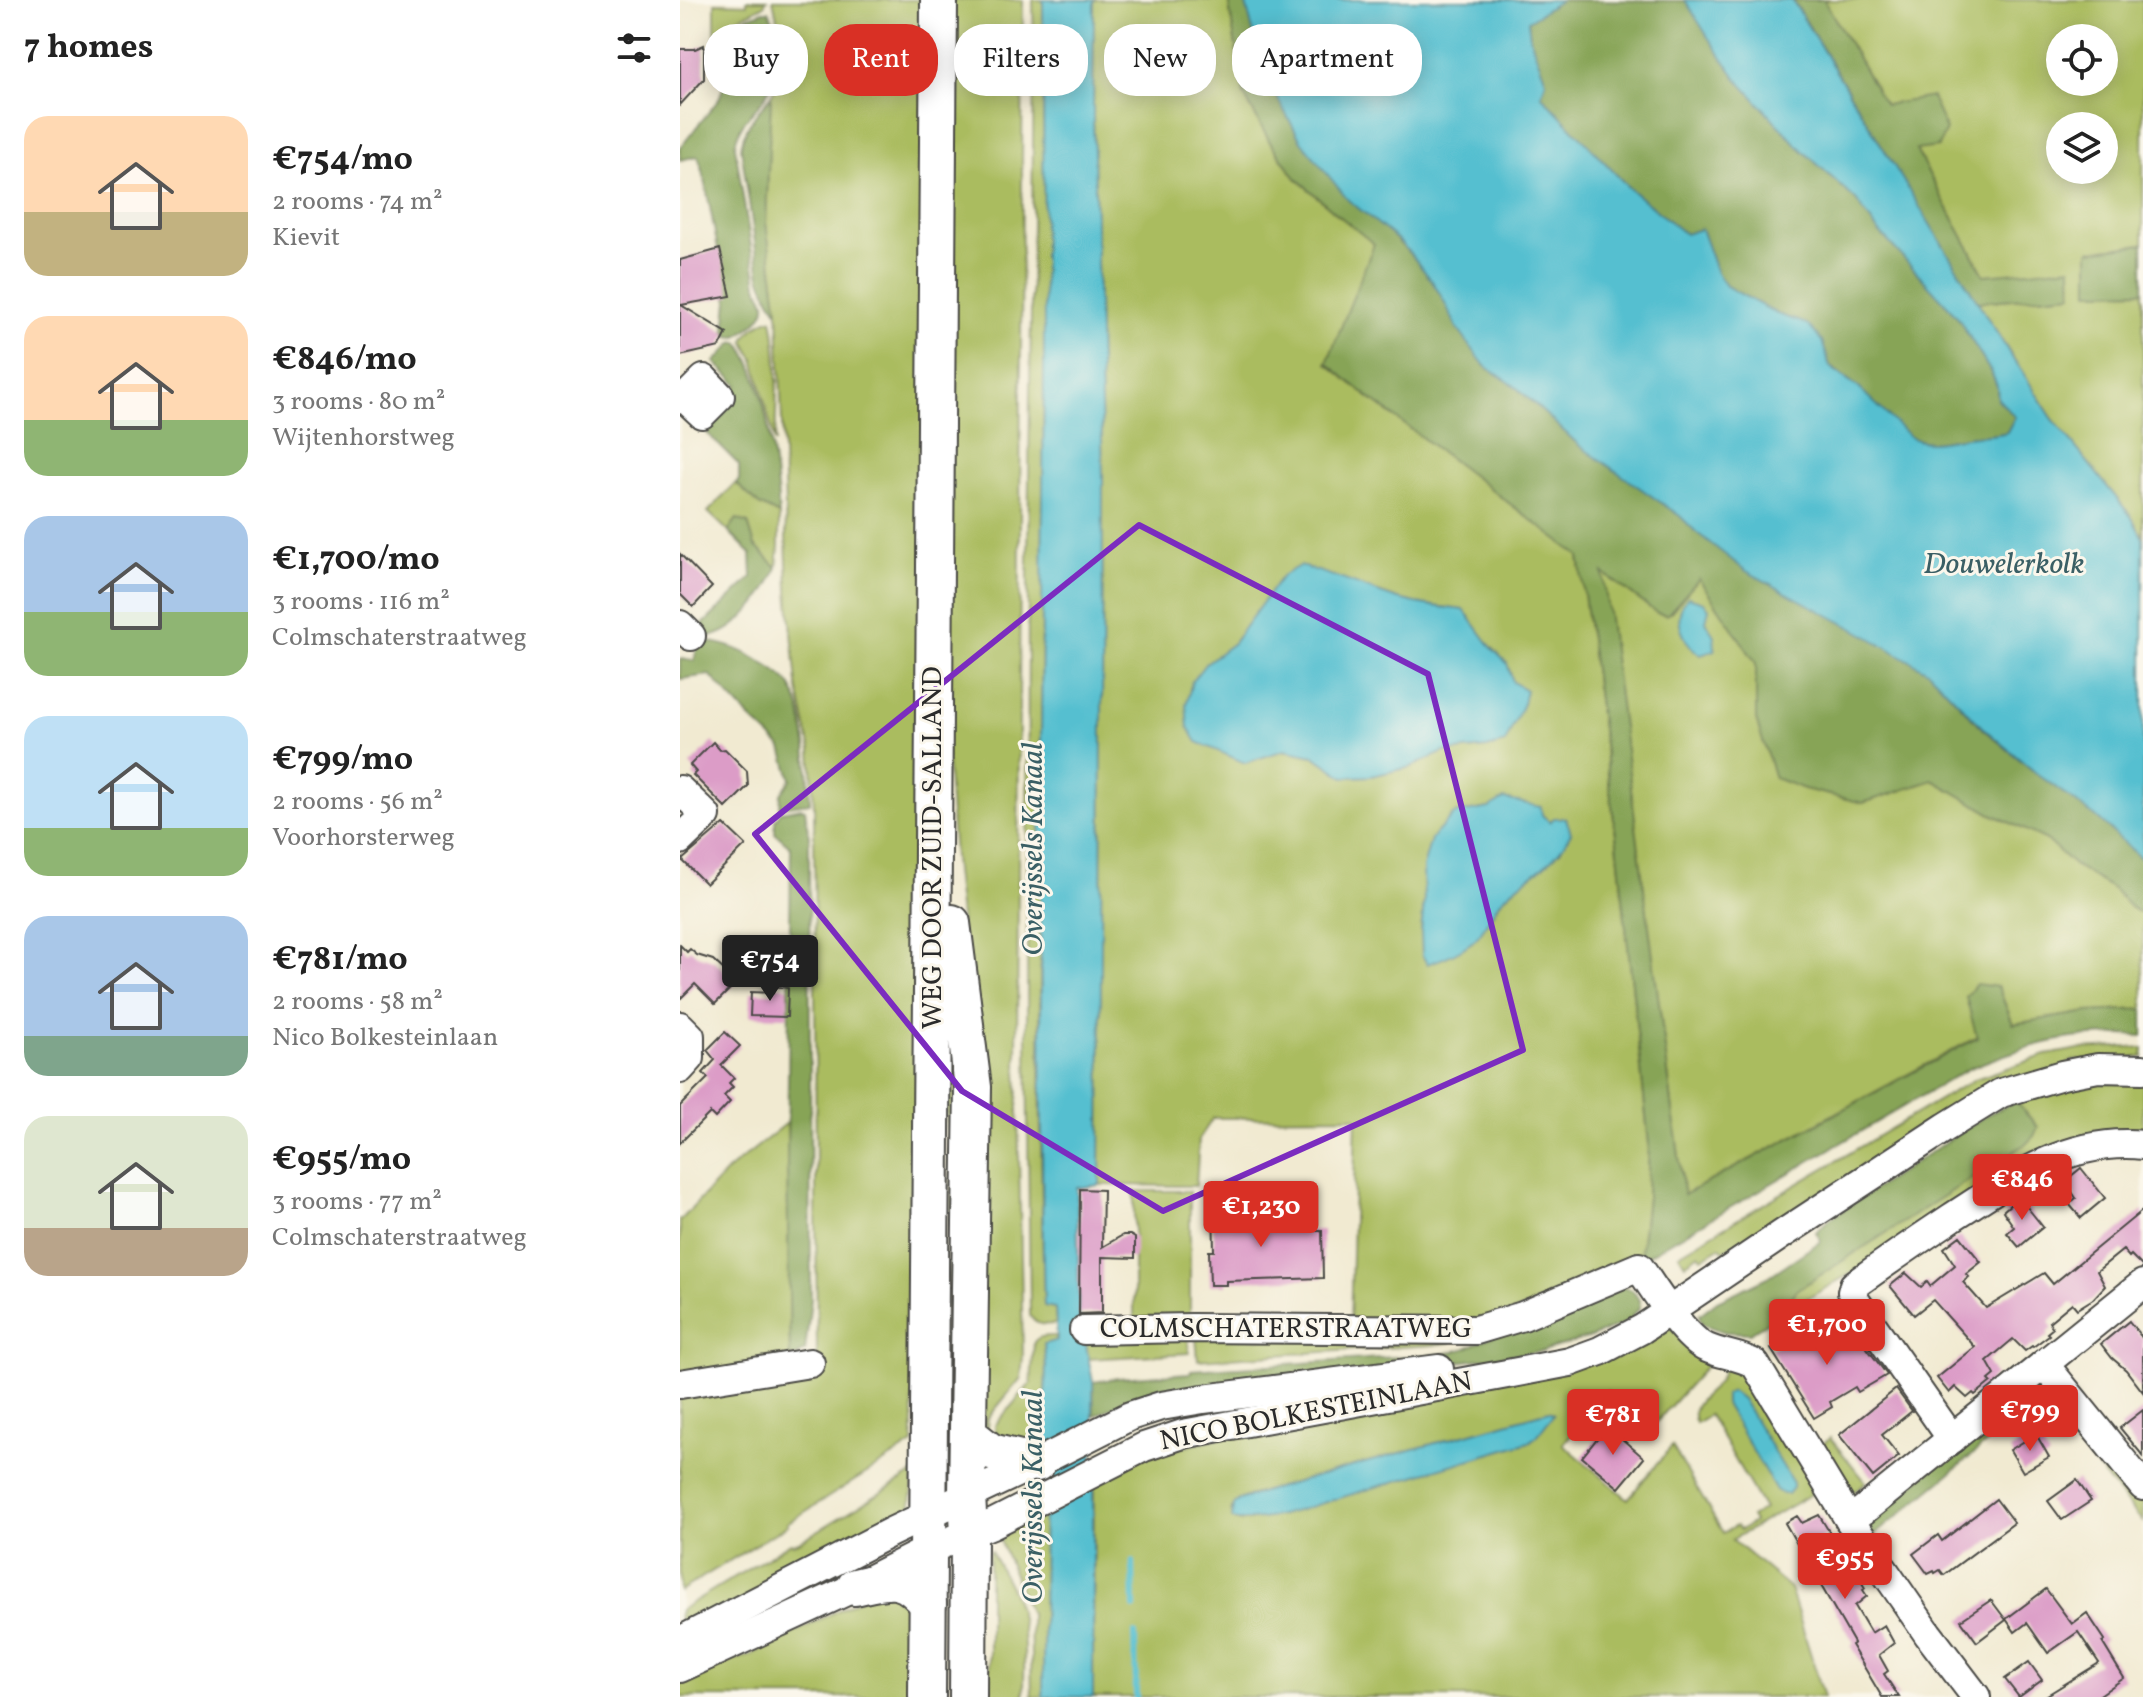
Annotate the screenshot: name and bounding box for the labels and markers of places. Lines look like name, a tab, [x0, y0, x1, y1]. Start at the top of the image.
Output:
pin: €754	[723, 935, 817, 1003]
pin: €846	[1975, 1154, 2069, 1222]
pin: €1,230	[1196, 1181, 1326, 1249]
pin: €1,700	[1762, 1299, 1892, 1367]
pin: €799	[1983, 1385, 2077, 1453]
pin: €781	[1566, 1389, 1660, 1457]
pin: €955	[1798, 1533, 1892, 1601]

